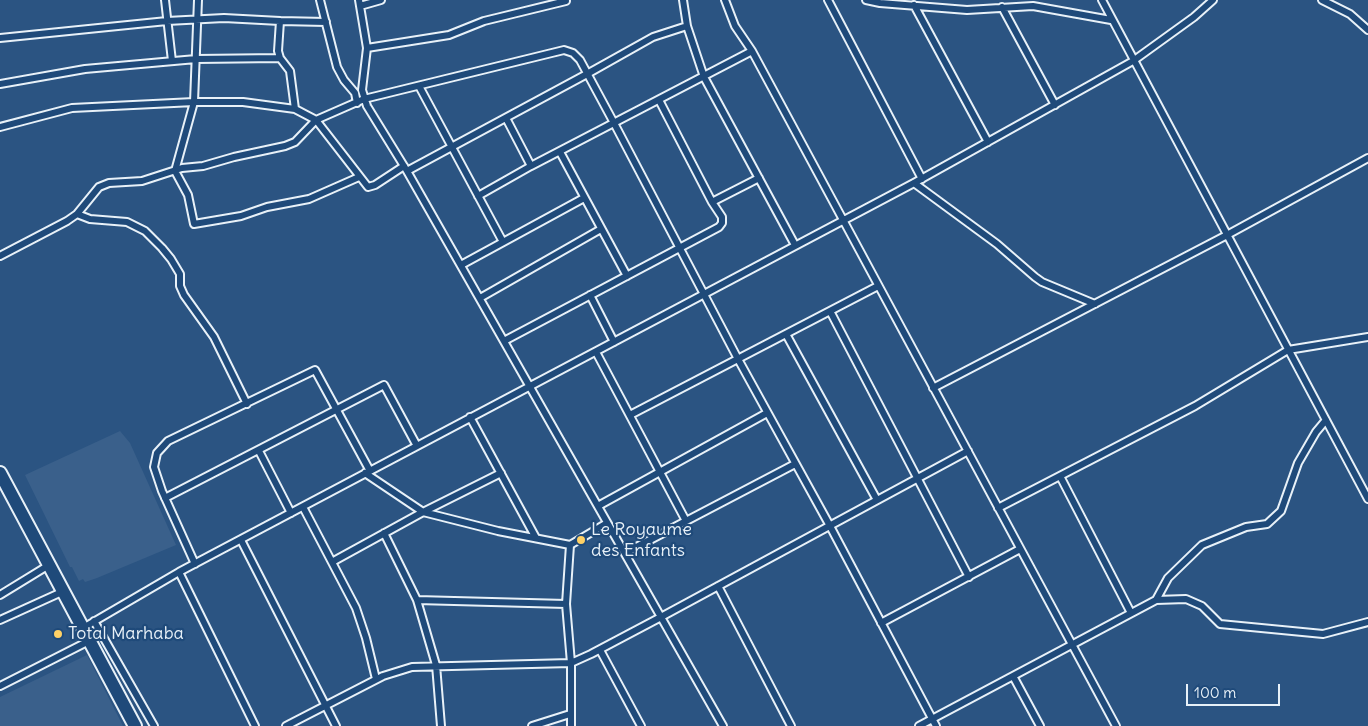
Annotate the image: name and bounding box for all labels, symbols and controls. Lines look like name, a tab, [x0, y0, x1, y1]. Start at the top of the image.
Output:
place label: Le Royaume des Enfants	[591, 519, 692, 562]
marker: Le Royaume des Enfants	[575, 534, 587, 546]
place label: Total Marhaba	[68, 623, 184, 645]
marker: Total Marhaba	[52, 628, 64, 640]
scale bar	[1188, 674, 1282, 706]
text: 100 m	[1194, 683, 1236, 702]

